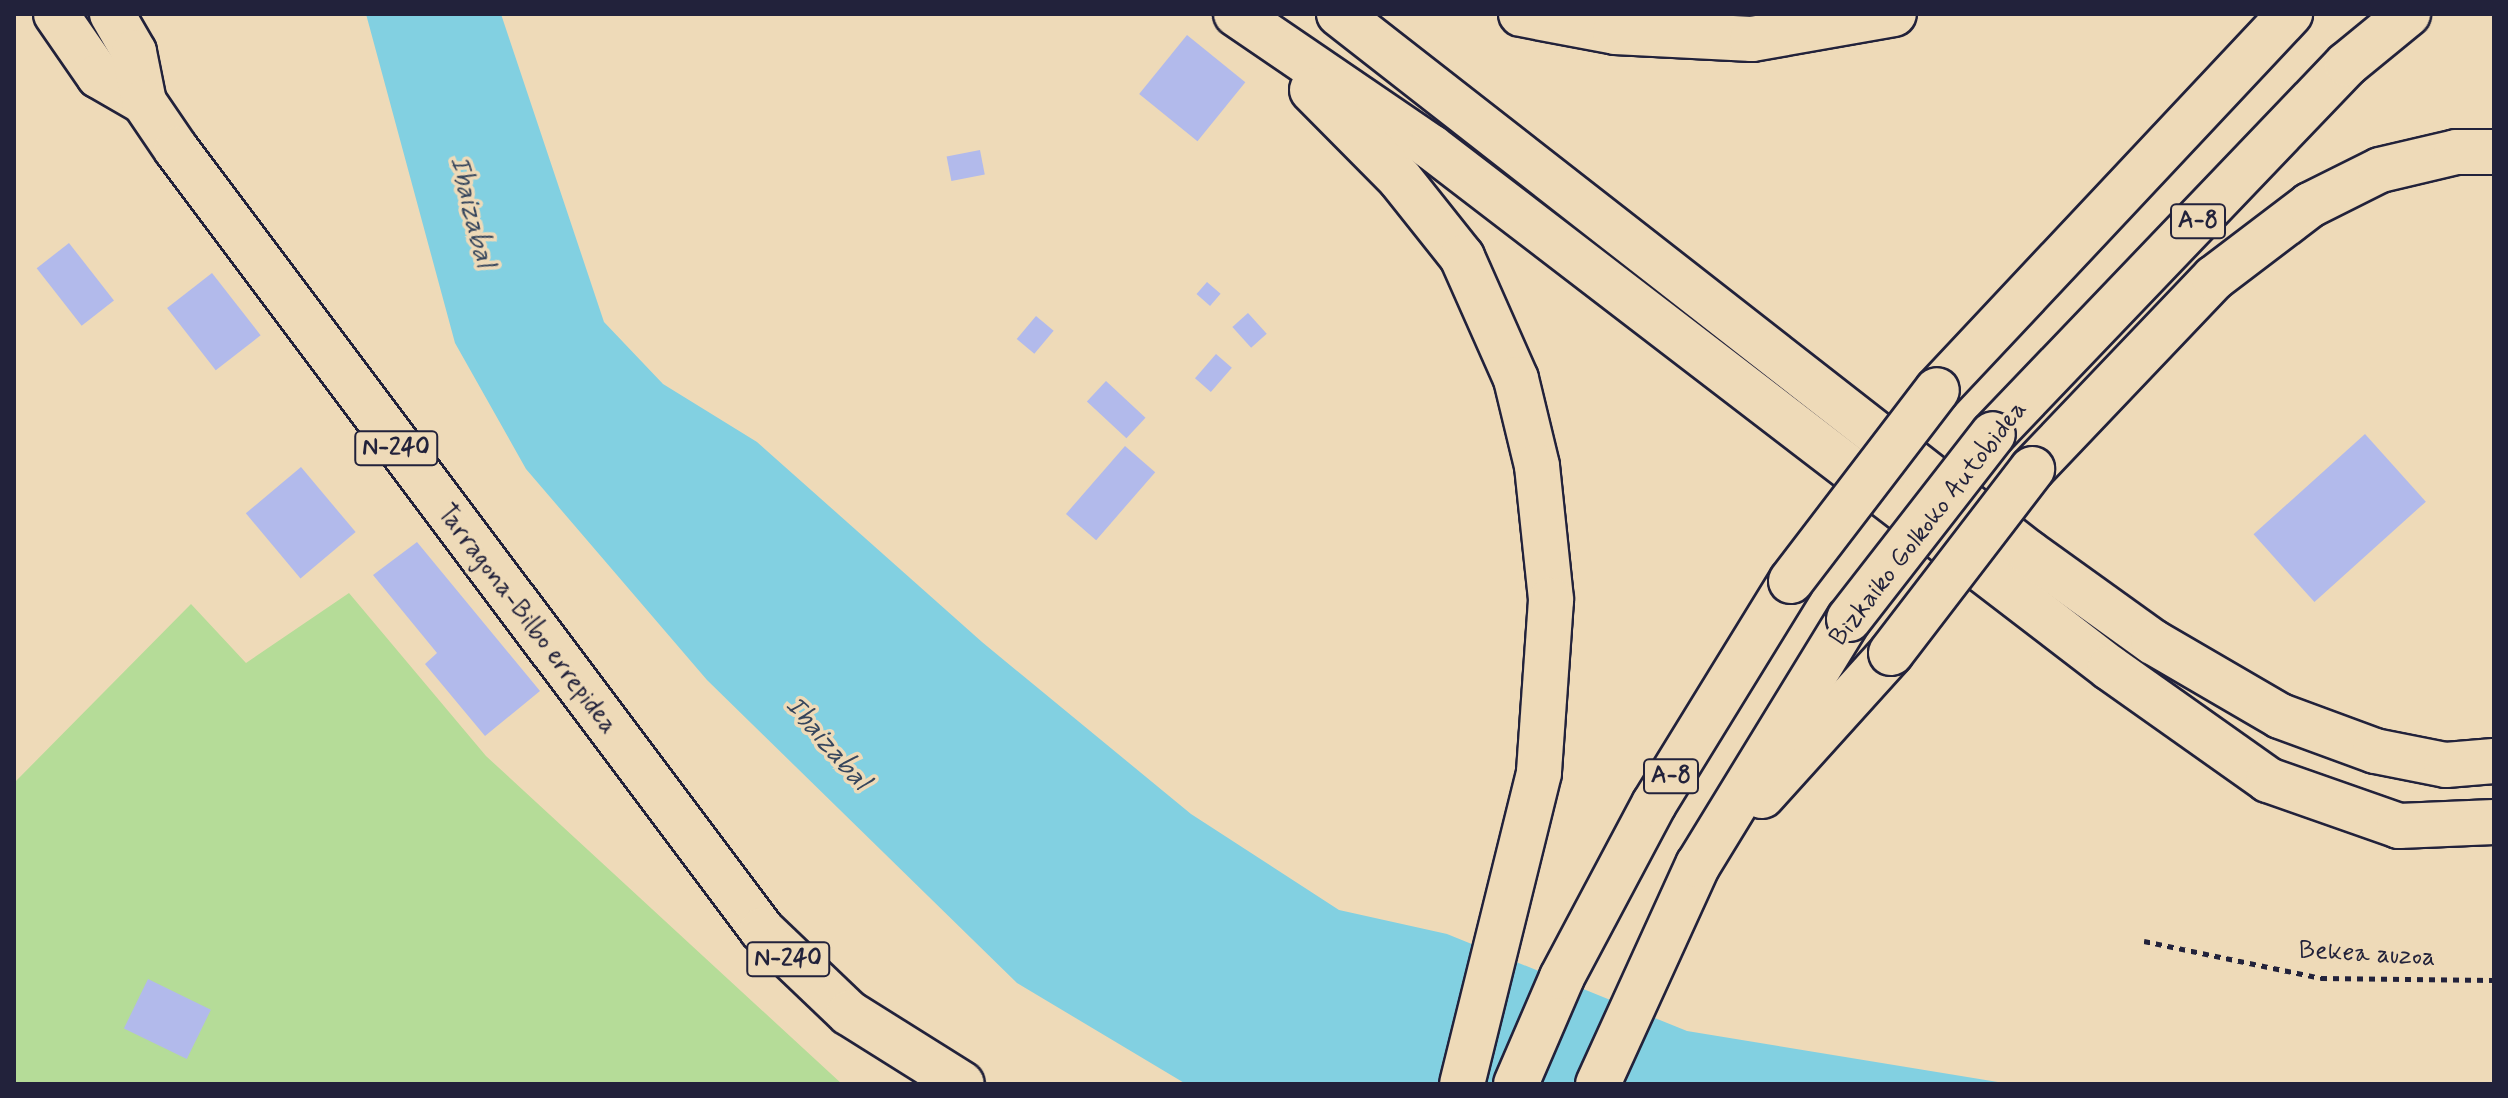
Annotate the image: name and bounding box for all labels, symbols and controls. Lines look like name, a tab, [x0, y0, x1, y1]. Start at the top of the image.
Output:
water label: Ibaizabal	[441, 153, 501, 271]
road number: A-8	[2170, 201, 2226, 241]
street label: Bizkaiko Golkoko Autobidea	[1825, 397, 2033, 651]
road number: N-240	[354, 428, 438, 468]
street label: Tarragona-Bilbo errepidea	[429, 499, 623, 741]
water label: Ibaizabal	[777, 690, 877, 798]
road number: A-8	[1643, 756, 1699, 796]
street label: Bekea auzoa	[2298, 936, 2436, 974]
road number: N-240	[746, 939, 830, 979]

